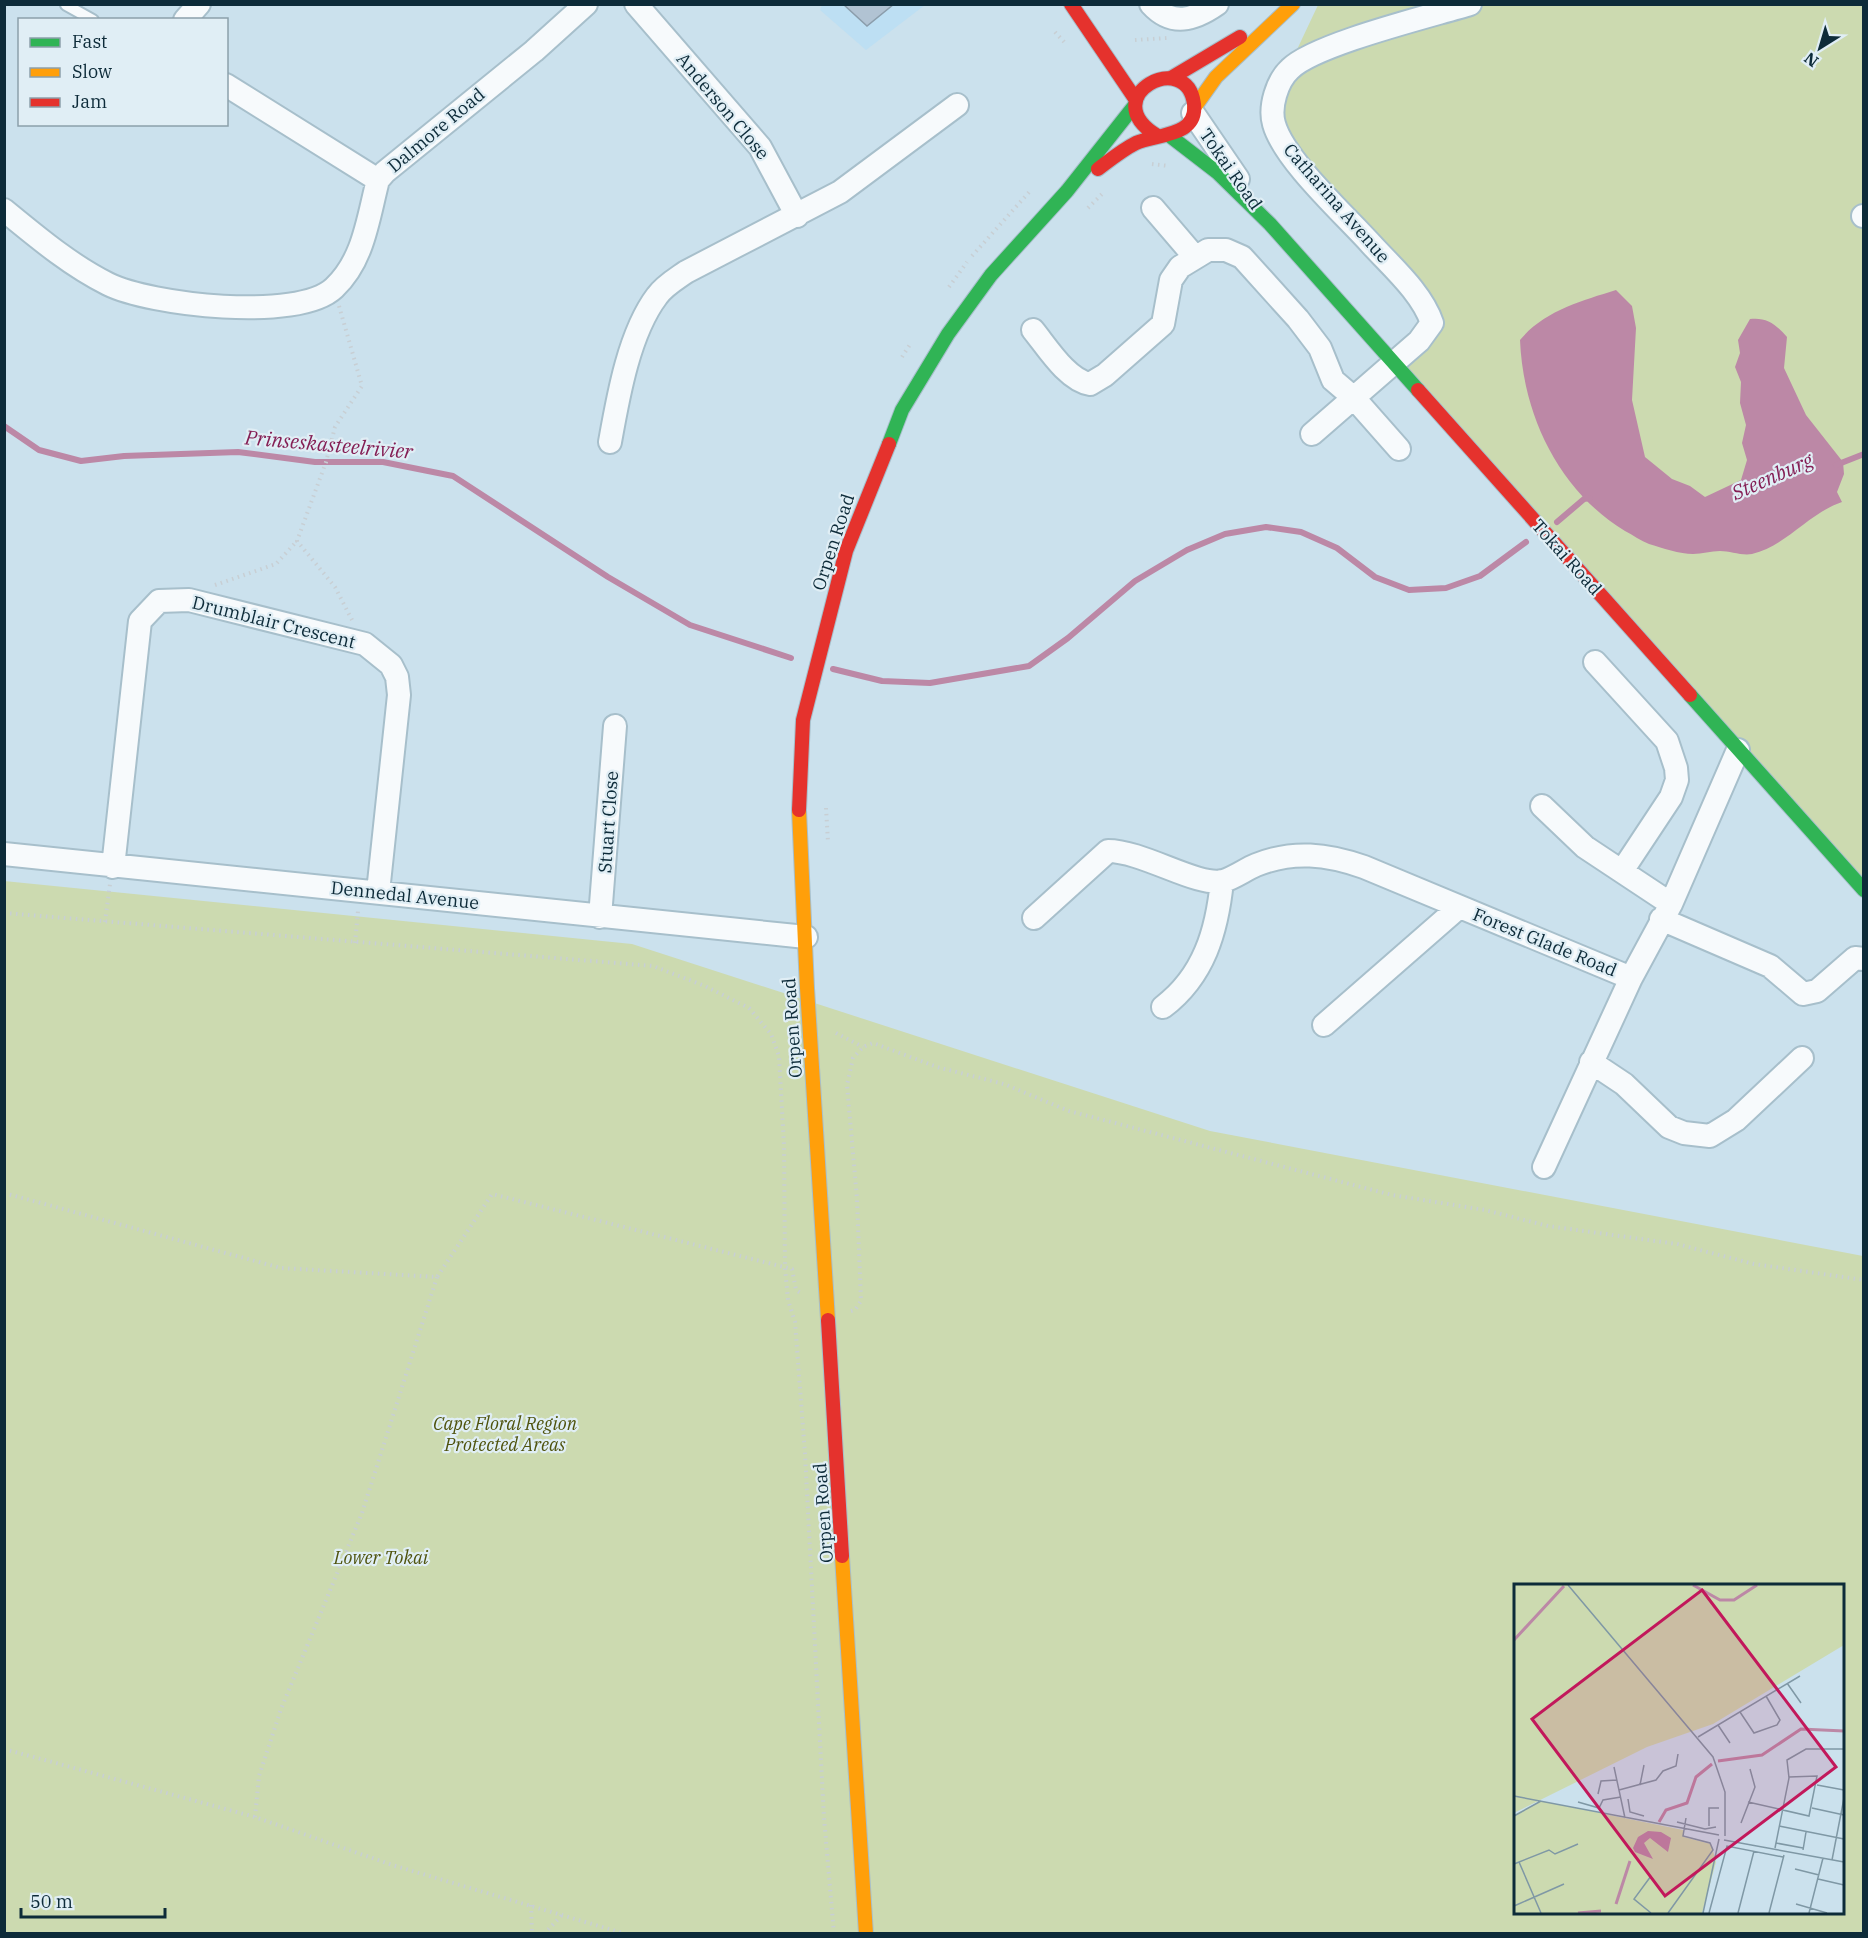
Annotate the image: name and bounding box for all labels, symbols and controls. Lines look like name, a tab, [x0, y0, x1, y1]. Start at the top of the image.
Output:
legend	[18, 18, 228, 126]
north arrow	[1790, 18, 1850, 78]
text: Fast	[72, 30, 107, 53]
street label: Anderson Close	[672, 48, 774, 164]
text: N	[1800, 48, 1822, 72]
text: Slow	[72, 60, 112, 83]
street label: Dalmore Road	[383, 83, 489, 177]
text: Jam	[72, 90, 107, 113]
street label: Tokai Road	[1195, 124, 1267, 214]
street label: Catharina Avenue	[1279, 138, 1395, 268]
water label: Prinseskasteelrivier	[243, 423, 415, 465]
water label: Steenburg	[1726, 446, 1818, 506]
street label: Orpen Road	[807, 491, 859, 593]
street label: Tokai Road	[1527, 514, 1607, 600]
street label: Drumblair Crescent	[190, 591, 358, 653]
street label: Stuart Close	[593, 770, 623, 874]
street label: Dennedal Avenue	[330, 876, 480, 914]
street label: Forest Glade Road	[1470, 903, 1620, 981]
street label: Orpen Road	[777, 977, 807, 1079]
park label: Cape Floral Region Protected Areas	[433, 1412, 578, 1456]
street label: Orpen Road	[808, 1462, 838, 1564]
park label: Lower Tokai	[333, 1546, 429, 1569]
inset map	[1514, 1584, 1844, 1914]
scale bar	[21, 1881, 165, 1919]
text: 50 m	[30, 1890, 73, 1913]

